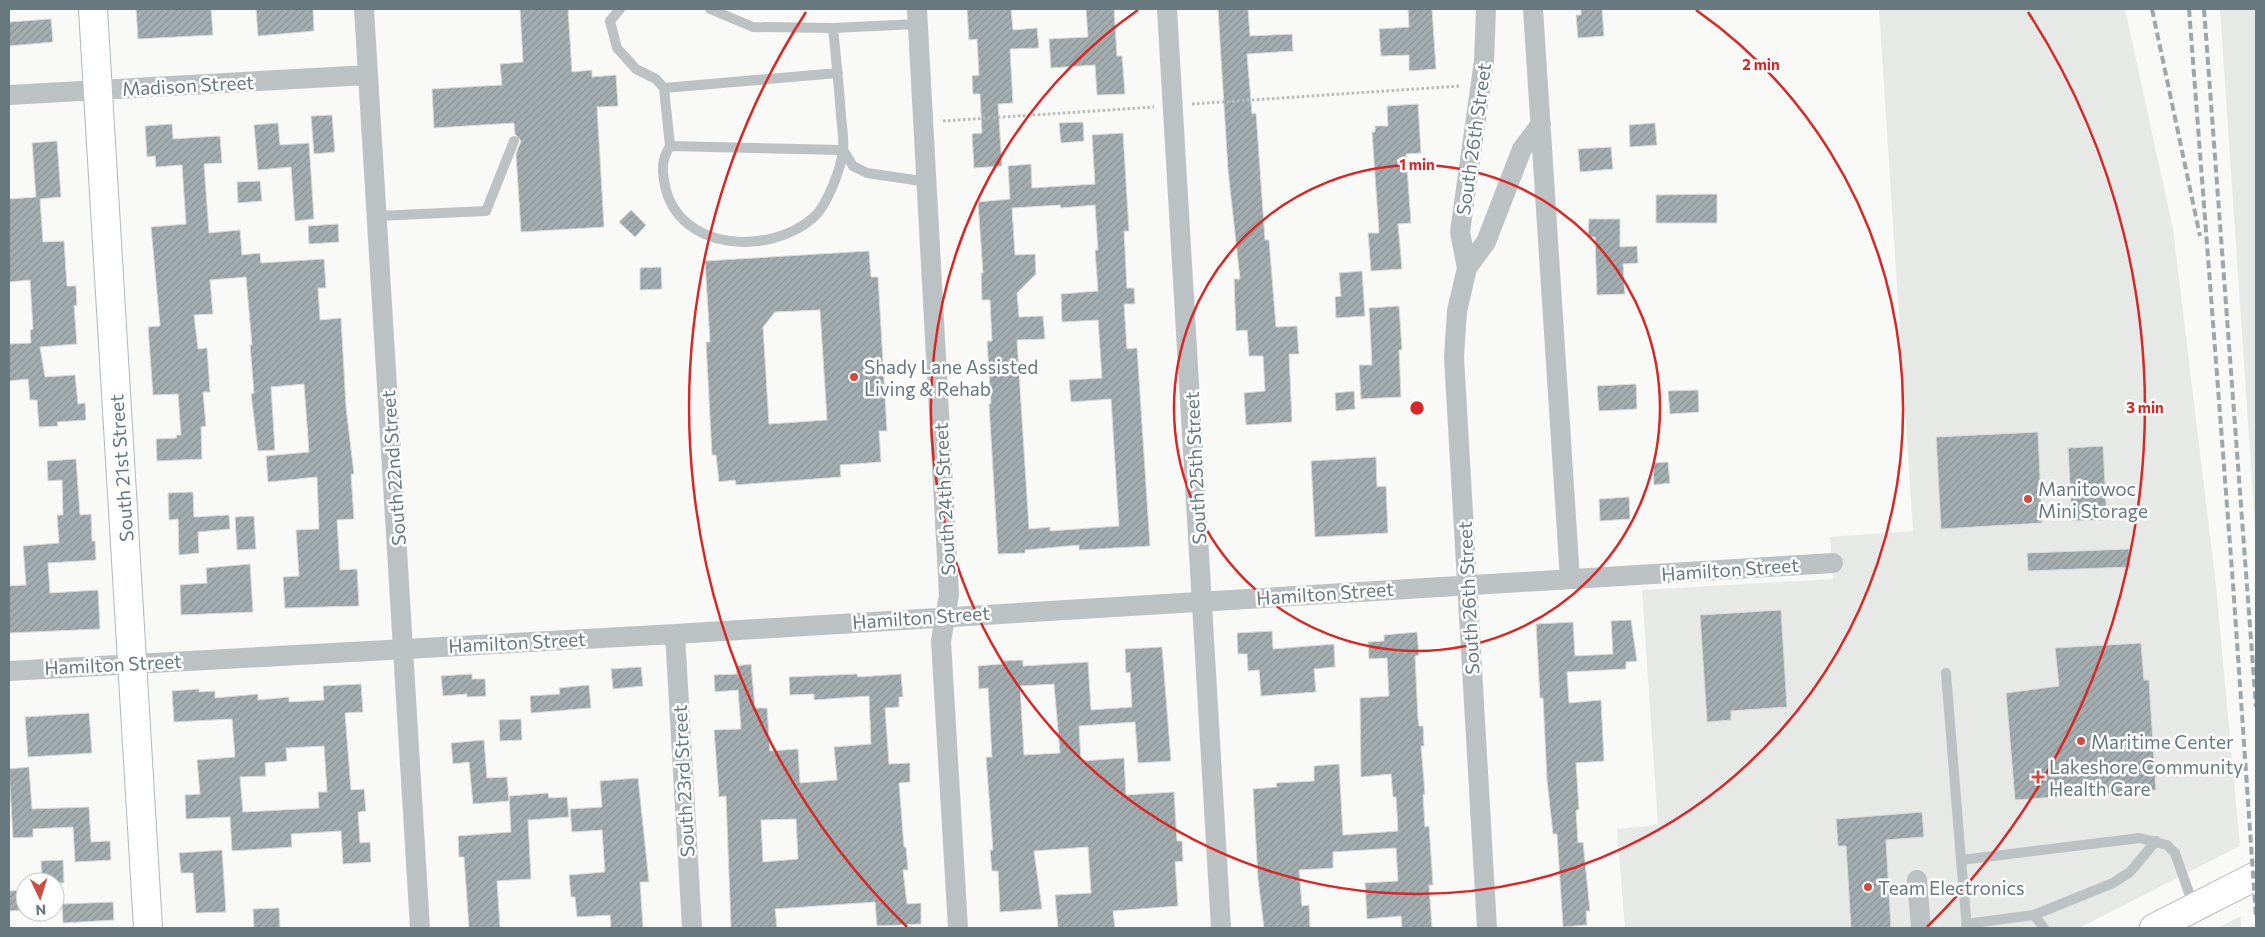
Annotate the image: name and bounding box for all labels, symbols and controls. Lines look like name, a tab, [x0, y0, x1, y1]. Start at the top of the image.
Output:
text: 2 min	[1742, 55, 1780, 73]
street label: South 26th Street	[1451, 61, 1495, 217]
street label: Madison Street	[121, 70, 255, 100]
text: 1 min	[1399, 155, 1435, 173]
place label: Shady Lane Assisted Living & Rehab	[864, 355, 1038, 400]
marker: Shady Lane Assisted Living & Rehab	[848, 371, 860, 383]
street label: South 22nd Street	[376, 389, 410, 546]
street label: South 25th Street	[1180, 391, 1210, 545]
street label: South 21st Street	[104, 393, 138, 543]
text: 3 min	[2126, 398, 2164, 416]
centre of rings	[1408, 399, 1426, 417]
street label: South 24th Street	[929, 422, 959, 576]
place label: Manitowoc Mini Storage	[2038, 477, 2148, 522]
marker: Manitowoc Mini Storage	[2022, 493, 2034, 505]
street label: South 26th Street	[1452, 521, 1484, 675]
street label: Hamilton Street	[1661, 553, 1800, 585]
street label: Hamilton Street	[1256, 577, 1395, 609]
street label: Hamilton Street	[852, 601, 991, 633]
street label: Hamilton Street	[448, 627, 587, 657]
street label: Hamilton Street	[44, 649, 183, 679]
street label: South 23rd Street	[668, 704, 698, 858]
place label: Maritime Center	[2091, 730, 2234, 753]
marker: Maritime Center	[2075, 735, 2087, 747]
place label: Lakeshore Community Health Care	[2049, 755, 2243, 800]
marker: Lakeshore Community Health Care	[2031, 770, 2045, 784]
north arrow	[15, 872, 65, 922]
place label: Team Electronics	[1878, 876, 2025, 899]
marker: Team Electronics	[1862, 881, 1874, 893]
text: N	[35, 902, 47, 919]

